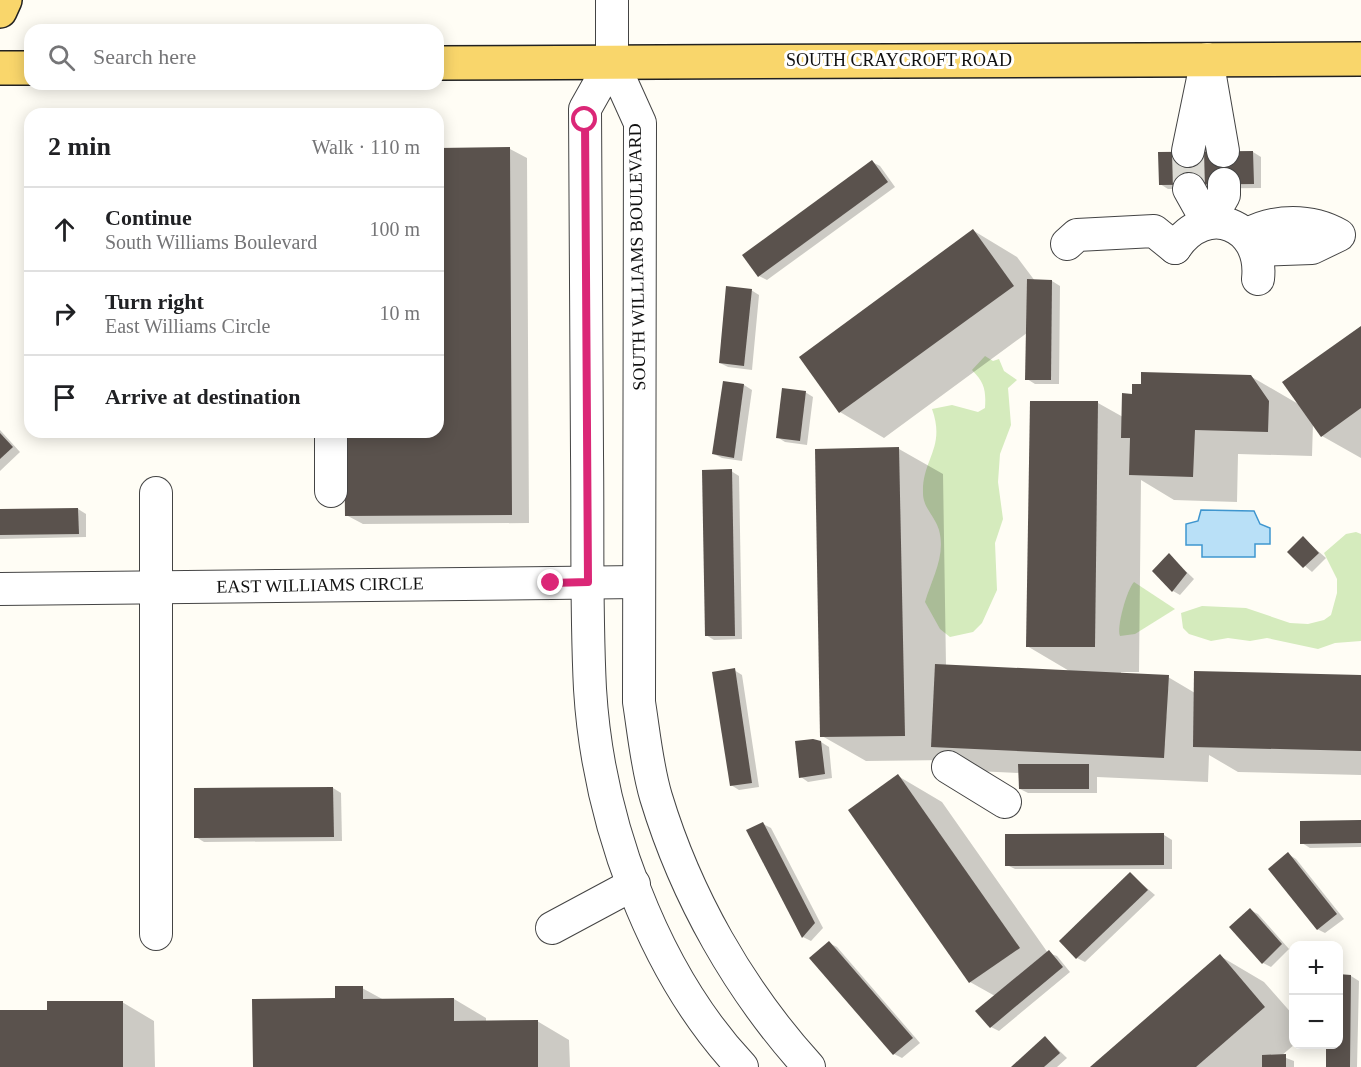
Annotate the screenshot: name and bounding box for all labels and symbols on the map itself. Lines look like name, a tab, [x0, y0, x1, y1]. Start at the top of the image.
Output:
street label: SOUTH CRAYCROFT ROAD	[786, 50, 1012, 70]
route start	[571, 106, 597, 132]
street label: SOUTH WILLIAMS BOULEVARD	[625, 123, 649, 391]
route end	[537, 569, 563, 595]
street label: EAST WILLIAMS CIRCLE	[216, 573, 424, 597]

